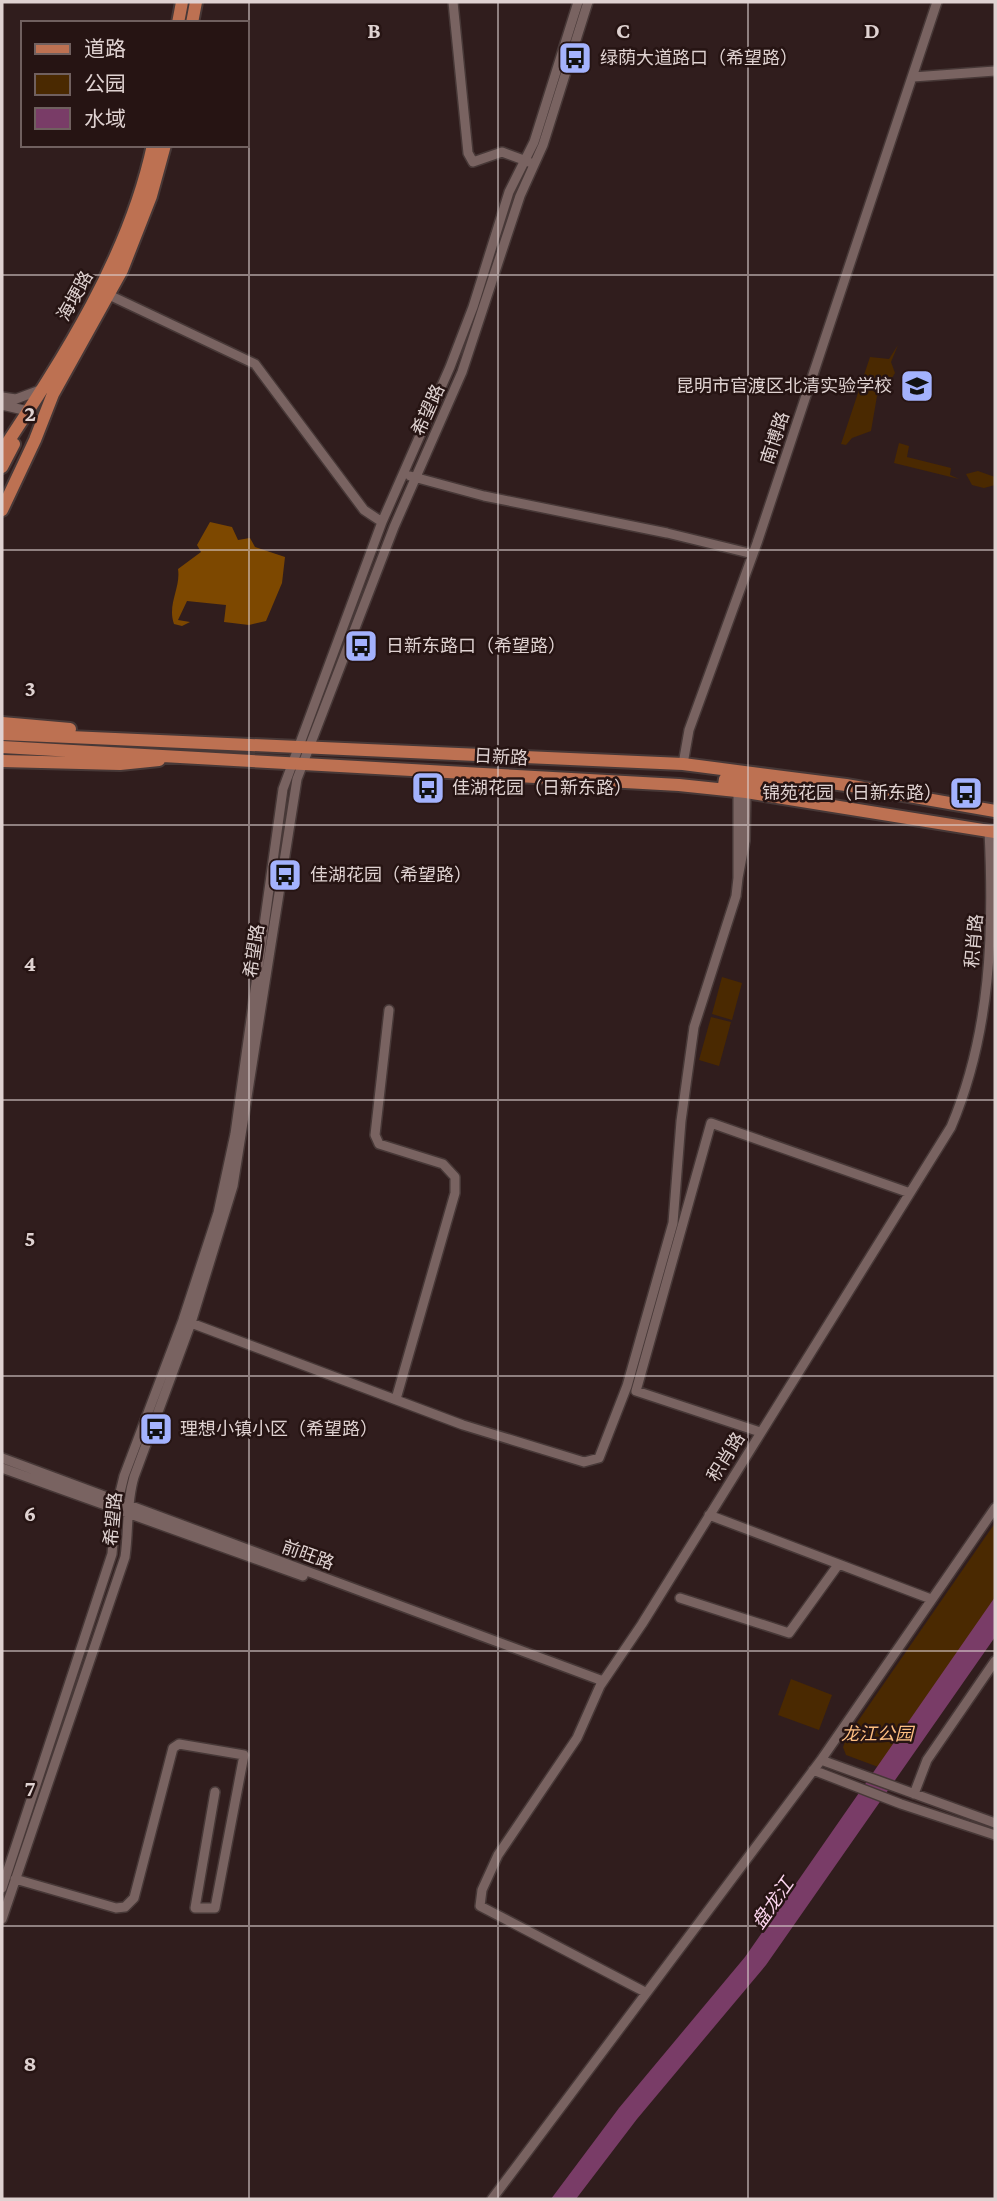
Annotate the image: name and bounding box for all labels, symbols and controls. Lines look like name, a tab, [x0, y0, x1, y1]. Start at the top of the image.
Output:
text: B	[367, 17, 381, 43]
text: C	[616, 17, 630, 43]
text: D	[864, 17, 880, 43]
legend	[21, 21, 248, 147]
text: 道路	[84, 37, 126, 61]
bus stop icon: 绿荫大道路口（希望路）	[556, 39, 594, 77]
place label: 绿荫大道路口（希望路）	[600, 48, 798, 68]
text: 公园	[84, 72, 126, 96]
text: 水域	[84, 107, 126, 131]
street label: 海埂路	[53, 268, 97, 324]
school or university icon: 昆明市官渡区北清实验学校	[898, 367, 936, 405]
place label: 昆明市官渡区北清实验学校	[676, 376, 892, 396]
street label: 希望路	[408, 381, 448, 439]
text: 2	[24, 400, 36, 426]
street label: 南博路	[757, 409, 793, 467]
bus stop icon: 日新东路口（希望路）	[342, 627, 380, 665]
place label: 日新东路口（希望路）	[386, 636, 566, 656]
text: 3	[24, 675, 36, 701]
street label: 日新路	[474, 746, 528, 768]
bus stop icon: 佳湖花园（日新东路）	[409, 769, 447, 807]
bus stop icon: 锦苑花园（日新东路）	[947, 774, 985, 812]
place label: 佳湖花园（日新东路）	[452, 778, 632, 798]
place label: 锦苑花园（日新东路）	[762, 783, 942, 803]
bus stop icon: 佳湖花园（希望路）	[266, 856, 304, 894]
place label: 佳湖花园（希望路）	[310, 865, 472, 885]
street label: 积肖路	[962, 913, 986, 969]
street label: 希望路	[240, 923, 268, 979]
text: 4	[24, 950, 36, 976]
text: 5	[24, 1225, 36, 1251]
bus stop icon: 理想小镇小区（希望路）	[137, 1410, 175, 1448]
place label: 理想小镇小区（希望路）	[180, 1419, 378, 1439]
street label: 积肖路	[703, 1429, 749, 1485]
street label: 希望路	[101, 1491, 125, 1547]
text: 6	[24, 1500, 36, 1526]
street label: 前旺路	[279, 1536, 337, 1574]
park label: 龙江公园	[841, 1724, 916, 1744]
text: 7	[24, 1775, 36, 1801]
water label: 盘龙江	[747, 1872, 799, 1933]
text: 8	[23, 2050, 37, 2076]

